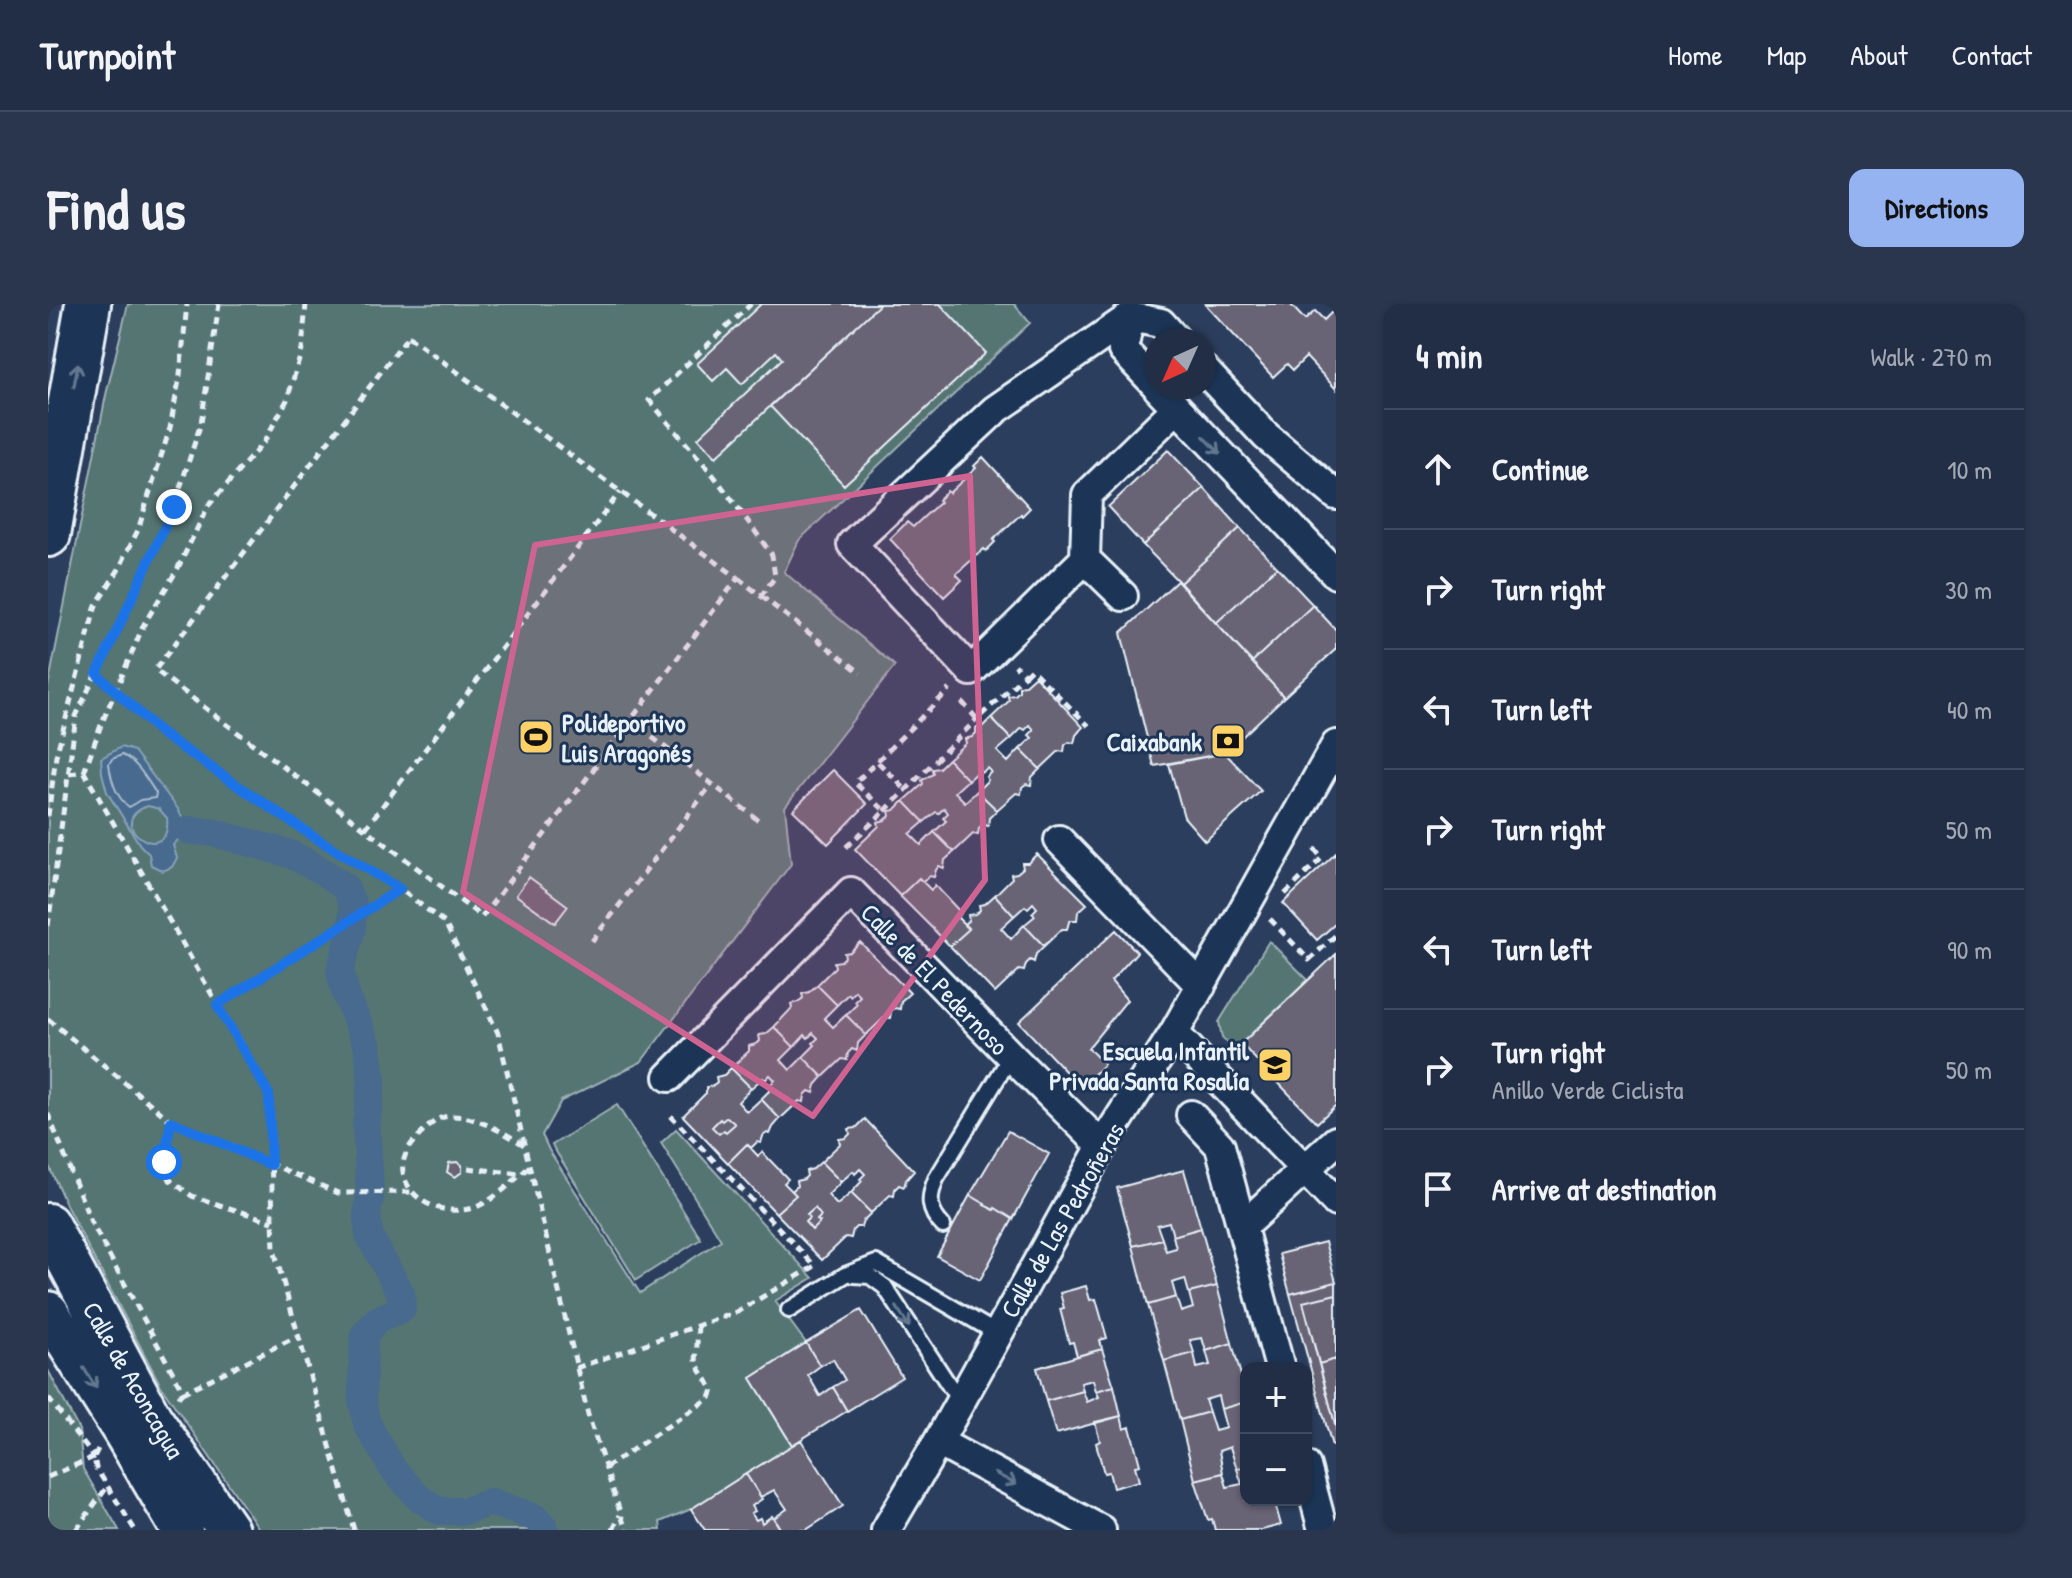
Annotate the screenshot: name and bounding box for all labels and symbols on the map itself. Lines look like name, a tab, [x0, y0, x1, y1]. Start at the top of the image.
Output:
north arrow	[1144, 328, 1216, 400]
one-way arrow	[69, 363, 84, 388]
one-way arrow	[1202, 435, 1221, 454]
route end	[156, 489, 192, 525]
place label: Polideportivo Luis Aragonés	[562, 705, 691, 771]
sports icon: Polideportivo Luis Aragonés	[517, 718, 555, 756]
bank icon: Caixabank	[1209, 722, 1247, 760]
place label: Caixabank	[1106, 724, 1202, 759]
street label: Calle de El Pedernoso	[853, 895, 1017, 1063]
place label: Escuela Infantil Privada Santa Rosalía	[1049, 1033, 1250, 1098]
school or university icon: Escuela Infantil Privada Santa Rosalía	[1256, 1046, 1294, 1084]
street label: Calle de Las Pedroñeras	[992, 1116, 1132, 1324]
route start	[146, 1144, 182, 1180]
street label: Calle de Aconcagua	[75, 1295, 193, 1465]
one-way arrow	[895, 1305, 912, 1327]
one-way arrow	[81, 1366, 98, 1388]
one-way arrow	[994, 1472, 1018, 1487]

